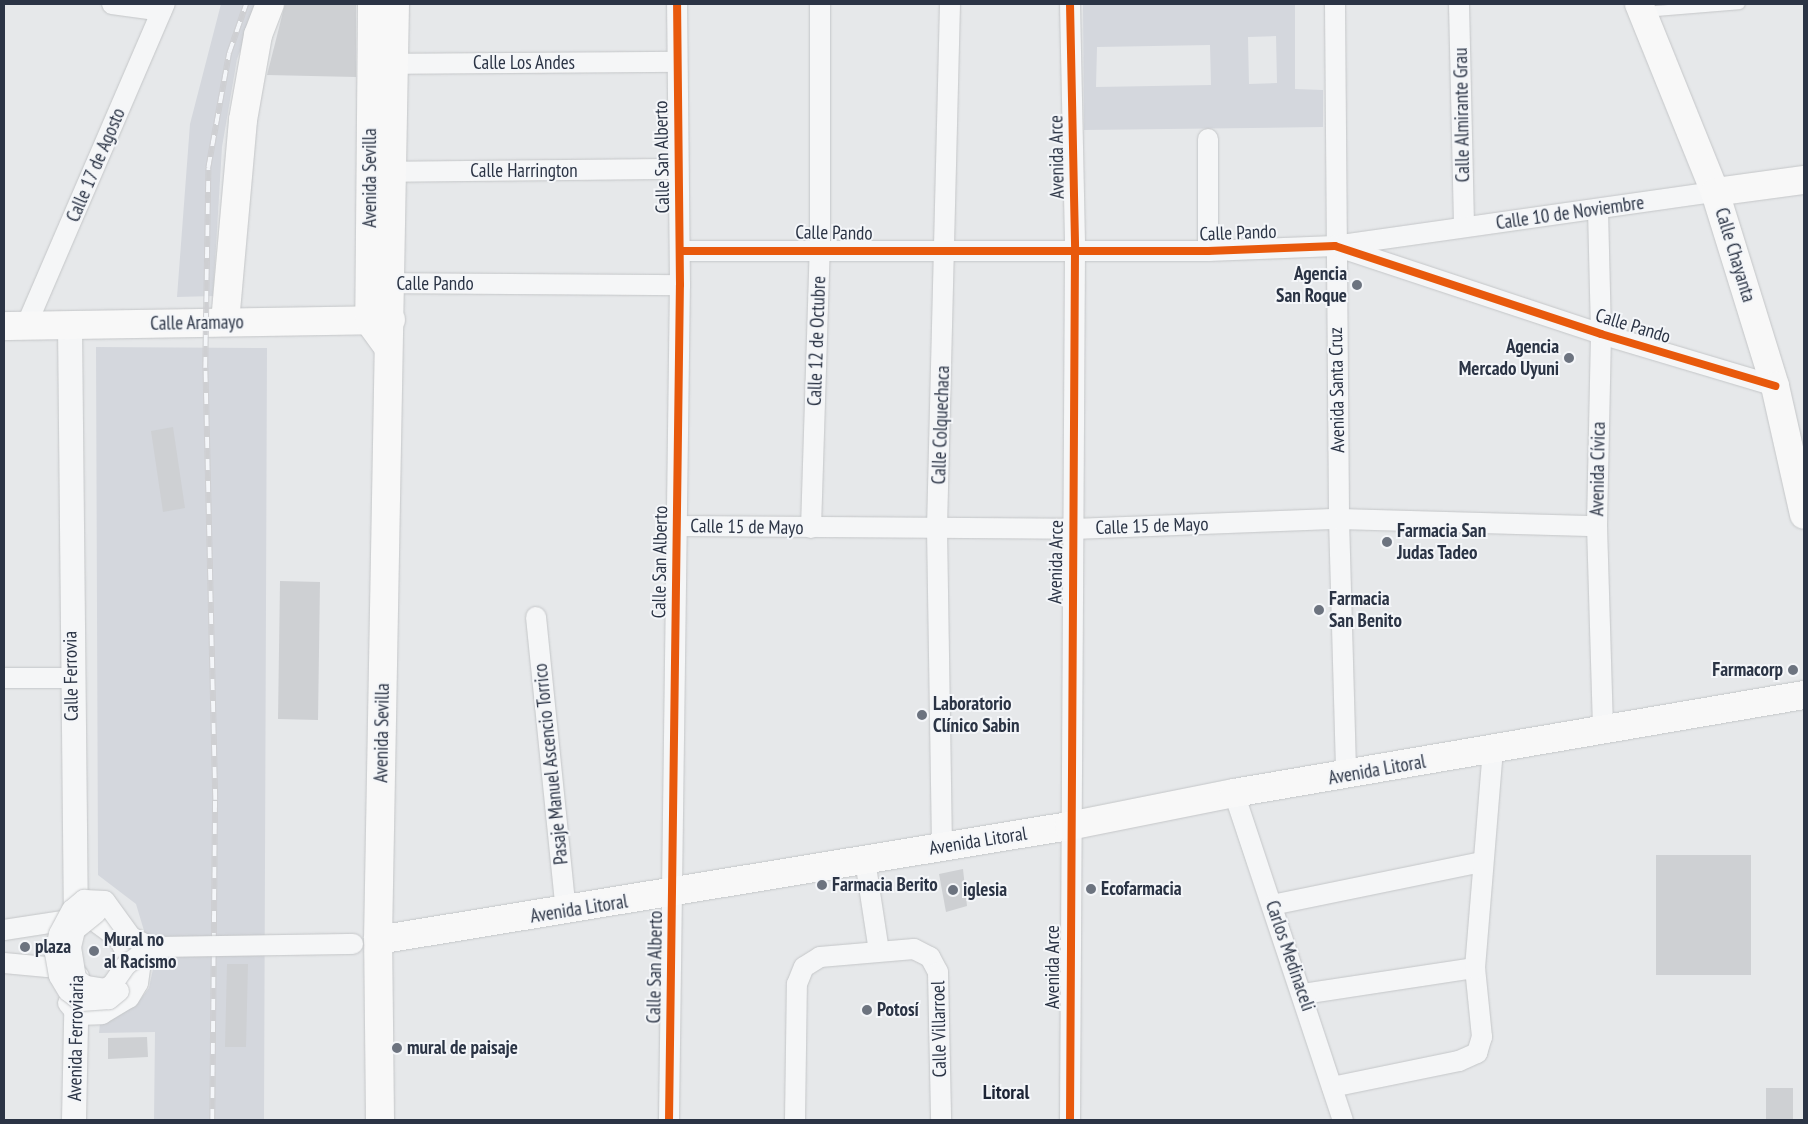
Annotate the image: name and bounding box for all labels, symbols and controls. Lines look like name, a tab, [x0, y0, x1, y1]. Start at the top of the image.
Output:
street label: Calle Almirante Grau	[1449, 47, 1475, 183]
street label: Calle Los Andes	[473, 52, 575, 74]
street label: Calle San Alberto	[650, 100, 674, 214]
street label: Calle 17 de Agosto	[61, 104, 131, 226]
street label: Avenida Arce	[1045, 115, 1069, 199]
street label: Avenida Sevilla	[359, 128, 381, 228]
street label: Calle Harrington	[470, 160, 578, 182]
street label: Calle 10 de Noviembre	[1495, 191, 1645, 235]
street label: Calle Chayanta	[1710, 205, 1760, 305]
street label: Calle Pando	[1199, 220, 1277, 246]
street label: Calle Pando	[795, 221, 873, 245]
place label: Agencia San Roque	[1276, 263, 1347, 307]
street label: Calle Pando	[396, 273, 474, 295]
street label: Calle 12 de Octubre	[803, 276, 831, 406]
marker: Agencia San Roque	[1351, 279, 1363, 291]
street label: Calle Pando	[1593, 304, 1673, 348]
street label: Calle Aramayo	[150, 311, 244, 335]
street label: Avenida Santa Cruz	[1325, 327, 1349, 453]
place label: Agencia Mercado Uyuni	[1459, 336, 1559, 380]
marker: Agencia Mercado Uyuni	[1563, 352, 1575, 364]
street label: Calle Colquechaca	[928, 365, 954, 485]
street label: Avenida Cívica	[1586, 421, 1610, 517]
street label: Calle San Alberto	[648, 505, 672, 619]
street label: Calle 15 de Mayo	[1095, 513, 1209, 539]
street label: Calle 15 de Mayo	[690, 515, 804, 539]
street label: Avenida Arce	[1044, 520, 1068, 604]
place label: Farmacia San Judas Tadeo	[1397, 520, 1486, 564]
marker: Farmacia San Judas Tadeo	[1381, 536, 1393, 548]
place label: Farmacia San Benito	[1329, 588, 1402, 632]
marker: Farmacia San Benito	[1313, 604, 1325, 616]
street label: Calle Ferrovia	[59, 631, 83, 721]
place label: Farmacorp	[1712, 659, 1783, 681]
street label: Pasaje Manuel Ascencio Torrico	[529, 662, 573, 866]
marker: Farmacorp	[1787, 664, 1799, 676]
street label: Avenida Sevilla	[370, 683, 394, 783]
place label: Laboratorio Clínico Sabin	[933, 693, 1020, 737]
marker: Laboratorio Clínico Sabin	[915, 708, 929, 722]
street label: Avenida Litoral	[1327, 750, 1427, 790]
street label: Avenida Litoral	[928, 822, 1028, 860]
place label: Farmacia Berito	[832, 874, 938, 896]
place label: Ecofarmacia	[1101, 878, 1182, 900]
marker: Farmacia Berito	[816, 879, 828, 891]
place label: iglesia	[963, 879, 1007, 901]
marker: Ecofarmacia	[1085, 883, 1097, 895]
marker: iglesia	[947, 884, 959, 896]
street label: Avenida Litoral	[529, 890, 629, 928]
street label: Carlos Medinaceli	[1260, 898, 1320, 1014]
street label: Calle San Alberto	[643, 910, 667, 1024]
street label: Avenida Arce	[1042, 925, 1064, 1009]
place label: Mural no al Racismo	[104, 929, 176, 973]
place label: plaza	[35, 936, 71, 958]
marker: plaza	[19, 941, 31, 953]
marker: Mural no al Racismo	[88, 945, 100, 957]
street label: Avenida Ferroviaria	[64, 975, 88, 1101]
street label: Calle Villarroel	[927, 980, 951, 1078]
place label: Potosí	[877, 999, 919, 1021]
marker: Potosí	[861, 1004, 873, 1016]
place label: mural de paisaje	[407, 1037, 518, 1059]
marker: mural de paisaje	[391, 1042, 403, 1054]
district label: Litoral	[983, 1080, 1029, 1104]

